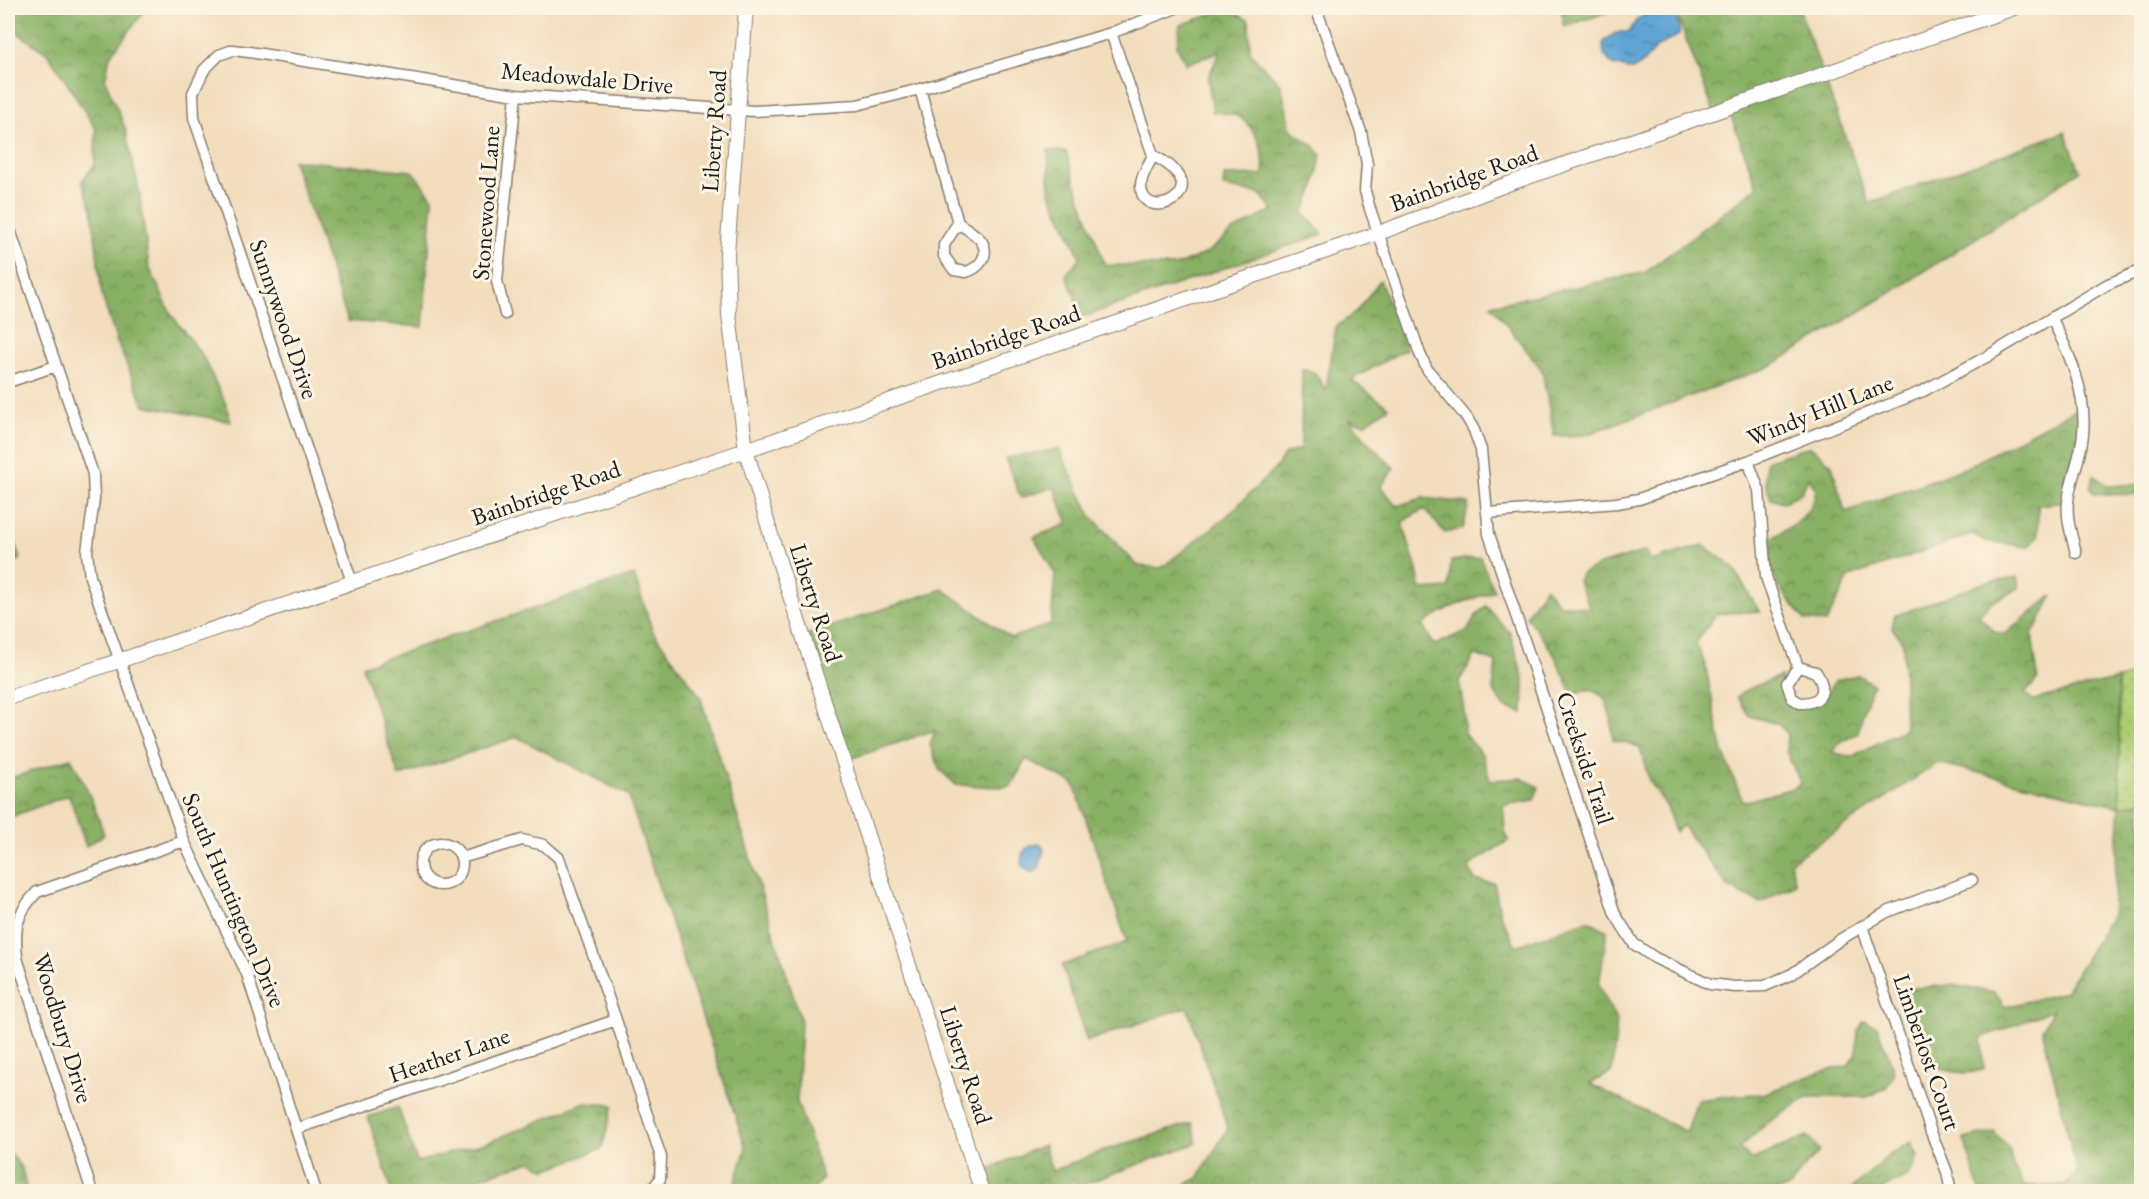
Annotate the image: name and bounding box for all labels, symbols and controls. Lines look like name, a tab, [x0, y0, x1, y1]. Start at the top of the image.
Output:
street label: Meadowdale Drive	[500, 55, 674, 100]
street label: Liberty Road	[694, 68, 733, 193]
street label: Stonewood Lane	[465, 125, 506, 281]
street label: Bainbridge Road	[1385, 136, 1543, 219]
street label: Sunnywood Drive	[243, 235, 326, 403]
street label: Bainbridge Road	[927, 296, 1085, 376]
street label: Windy Hill Lane	[1742, 366, 1897, 453]
street label: Bainbridge Road	[467, 452, 625, 532]
street label: Liberty Road	[783, 540, 850, 667]
street label: Creekside Trail	[1549, 688, 1622, 828]
street label: South Huntington Drive	[175, 788, 294, 1012]
street label: Woodbury Drive	[26, 949, 101, 1107]
street label: Limberlost Court	[1886, 970, 1969, 1134]
street label: Liberty Road	[933, 1002, 1000, 1129]
street label: Heather Lane	[384, 1019, 513, 1090]

